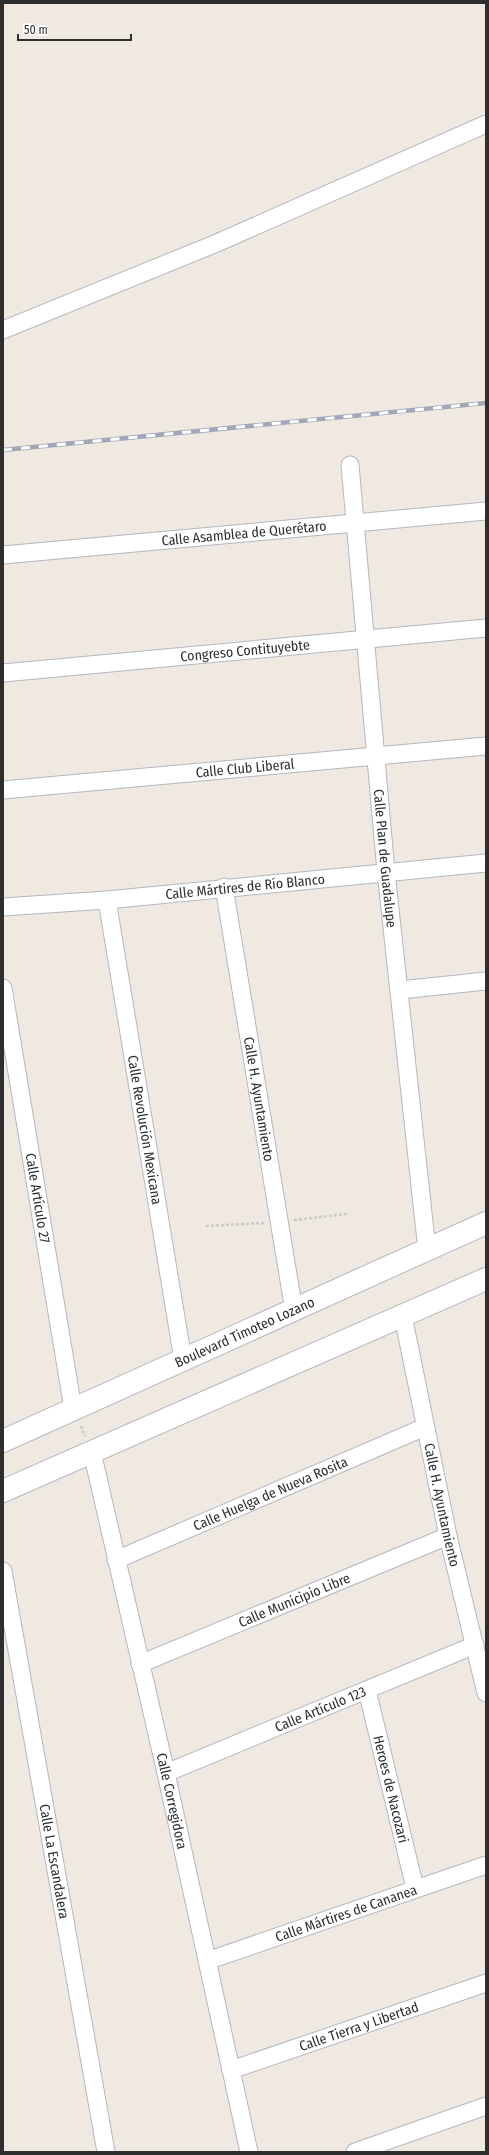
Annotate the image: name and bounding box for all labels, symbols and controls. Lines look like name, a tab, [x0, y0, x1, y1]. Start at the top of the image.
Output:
scale bar	[18, 16, 131, 42]
text: 50 m	[24, 23, 48, 37]
street label: Calle Asamblea de Querétaro	[161, 517, 327, 549]
street label: Congreso Contituyebte	[180, 636, 310, 665]
street label: Calle Club Liberal	[195, 755, 295, 781]
street label: Calle Plan de Guadalupe	[370, 788, 401, 929]
street label: Calle Mártires de Río Blanco	[165, 870, 326, 903]
street label: Calle H. Ayuntamiento	[240, 1036, 278, 1163]
street label: Calle Revolución Mexicana	[124, 1054, 166, 1206]
street label: Calle Artículo 27	[22, 1152, 54, 1245]
street label: Boulevard Timoteo Lozano	[172, 1293, 317, 1371]
street label: Calle H. Ayuntamiento	[421, 1442, 464, 1569]
street label: Calle Huelga de Nueva Rosita	[190, 1453, 350, 1534]
street label: Calle Municipio Libre	[236, 1569, 353, 1631]
street label: Calle Artículo 123	[272, 1683, 368, 1736]
street label: Heroes de Nacozari	[370, 1734, 412, 1845]
street label: Calle Corregidora	[153, 1751, 191, 1851]
street label: Calle La Escandalera	[36, 1803, 73, 1920]
street label: Calle Mártires de Cananea	[273, 1881, 419, 1945]
street label: Calle Tierra y Libertad	[297, 1998, 421, 2055]

